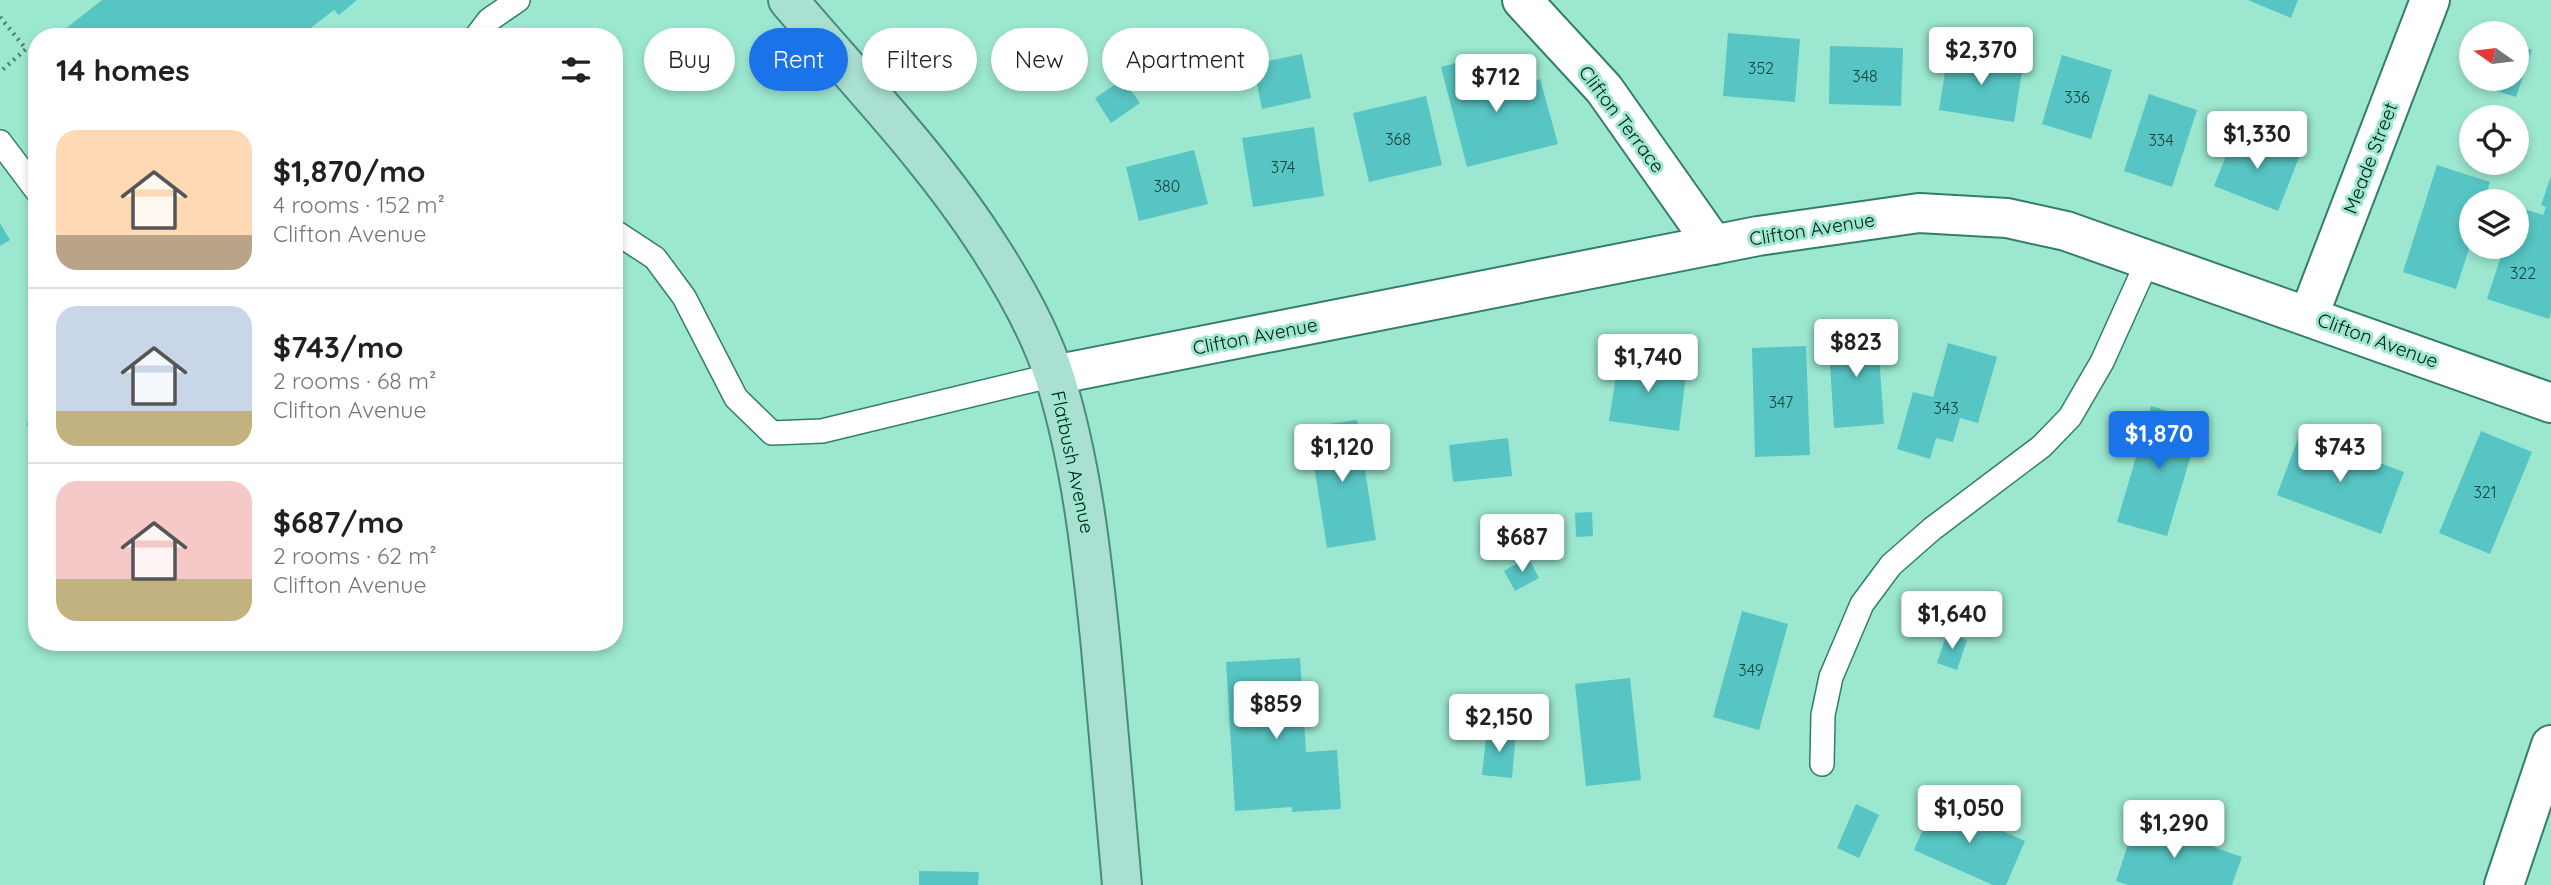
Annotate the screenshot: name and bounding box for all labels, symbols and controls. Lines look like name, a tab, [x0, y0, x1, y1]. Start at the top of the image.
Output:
north arrow	[2459, 21, 2529, 91]
map controls	[2459, 21, 2529, 259]
chip: Buy	[644, 28, 735, 91]
chip: Rent	[749, 28, 848, 91]
chip: Filters	[862, 28, 977, 91]
chip: New	[991, 28, 1088, 91]
chip: Apartment	[1102, 28, 1269, 91]
pin: $2,370	[1924, 28, 2038, 87]
text: $2,370	[1945, 35, 2017, 64]
text: 14 homes	[56, 51, 190, 89]
icon: filters	[557, 51, 595, 89]
pin: $712	[1455, 54, 1537, 114]
house number: 352	[1748, 58, 1774, 78]
street label: Clifton Terrace	[1574, 61, 1670, 177]
text: $712	[1471, 62, 1521, 91]
house number: 348	[1852, 66, 1878, 86]
house number: 336	[2064, 87, 2090, 107]
street label: Meade Street	[2338, 99, 2402, 217]
button: locate	[2459, 105, 2529, 175]
pin: $1,330	[2200, 111, 2314, 171]
text: $1,330	[2223, 119, 2291, 148]
house number: 368	[1385, 129, 1411, 149]
house number: 334	[2148, 130, 2174, 150]
text: $1,870/mo	[273, 152, 426, 190]
house number: 374	[1271, 157, 1295, 177]
icon: home	[112, 158, 196, 242]
house number: 380	[1154, 176, 1180, 196]
button: layers	[2459, 189, 2529, 259]
text: 4 rooms · 152 m²	[273, 190, 445, 219]
street label: Clifton Avenue	[1748, 207, 1876, 251]
text: Clifton Avenue	[273, 219, 426, 248]
house number: 322	[2510, 263, 2536, 283]
street label: Clifton Avenue	[2314, 307, 2442, 373]
street label: Clifton Avenue	[1191, 312, 1319, 360]
pin: $823	[1815, 320, 1897, 379]
text: $823	[1830, 327, 1882, 356]
text: $743/mo	[273, 328, 403, 366]
icon: home	[112, 334, 196, 418]
pin: $1,740	[1591, 334, 1705, 394]
text: $1,740	[1614, 342, 1682, 371]
text: 2 rooms · 68 m²	[273, 366, 436, 395]
street label: Flatbush Avenue	[1046, 388, 1100, 536]
house number: 347	[1769, 392, 1793, 412]
text: Clifton Avenue	[273, 395, 426, 424]
house number: 343	[1933, 398, 1959, 418]
pin: $1,870	[2102, 412, 2216, 471]
text: $1,870	[2125, 419, 2193, 448]
pin: $1,120	[1285, 424, 1399, 484]
pin: $743	[2299, 424, 2381, 484]
text: $1,120	[1310, 432, 1374, 461]
text: $743	[2314, 432, 2366, 461]
house number: 321	[2473, 482, 2497, 502]
text: $687/mo	[273, 503, 404, 541]
icon: home	[112, 509, 196, 593]
pin: $687	[1481, 514, 1563, 574]
text: $687	[1496, 522, 1548, 551]
text: 2 rooms · 62 m²	[273, 541, 437, 570]
text: Clifton Avenue	[273, 570, 426, 599]
pin: $1,640	[1895, 592, 2009, 651]
text: $1,640	[1917, 599, 1987, 628]
house number: 349	[1738, 660, 1764, 680]
pin: $859	[1235, 682, 1317, 741]
text: $859	[1250, 689, 1302, 718]
pin: $2,150	[1442, 694, 1556, 754]
text: $2,150	[1465, 702, 1533, 731]
pin: $1,050	[1912, 786, 2026, 845]
text: $1,050	[1934, 793, 2004, 822]
pin: $1,290	[2117, 800, 2231, 860]
text: $1,290	[2139, 808, 2209, 837]

